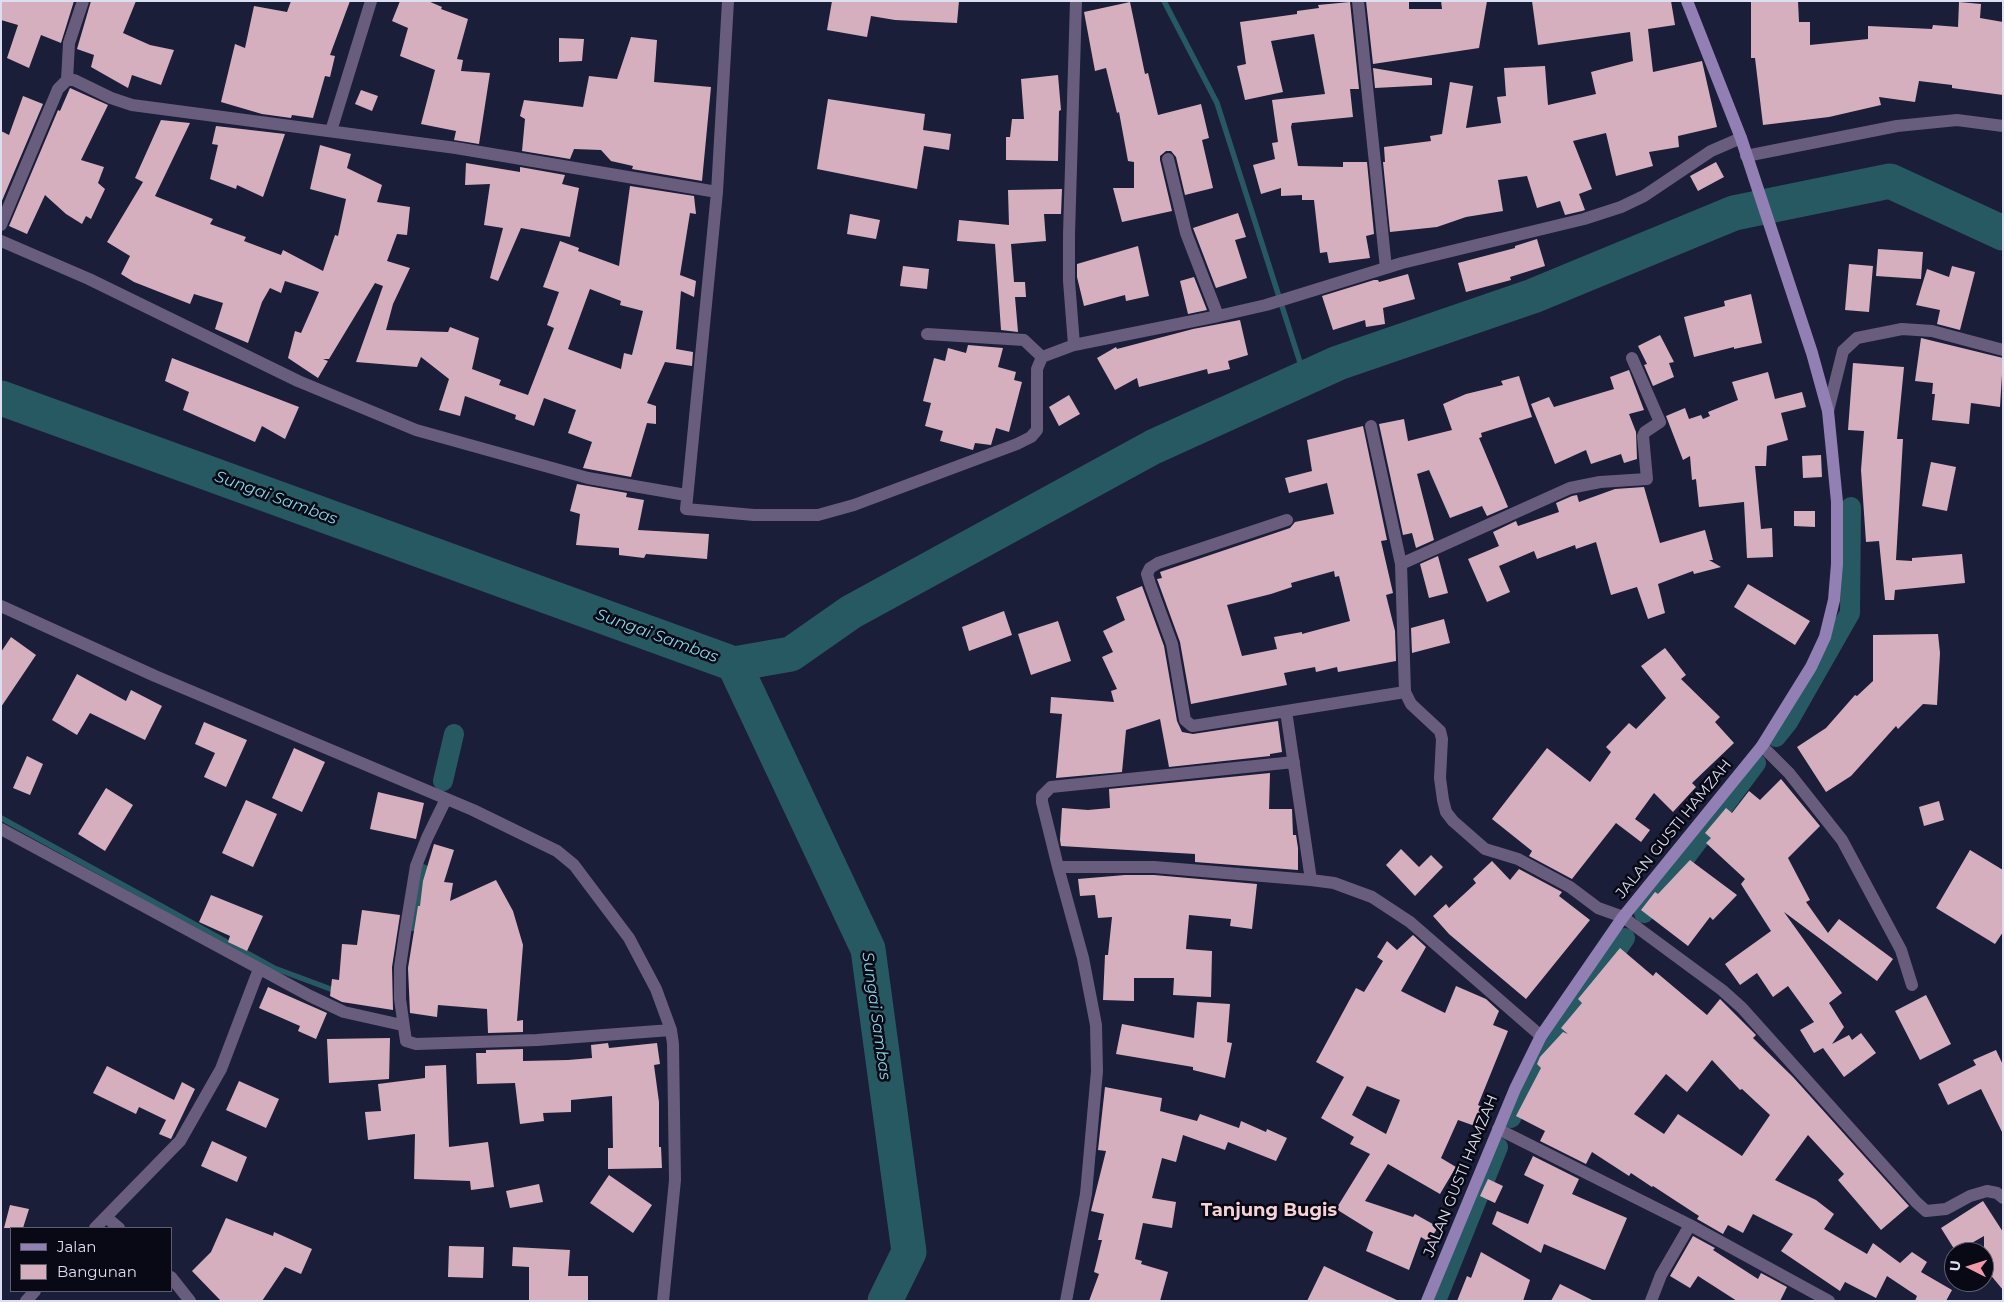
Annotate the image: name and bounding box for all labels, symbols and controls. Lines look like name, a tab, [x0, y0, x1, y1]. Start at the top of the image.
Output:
water label: Sungai Sambas	[212, 467, 340, 529]
water label: Sungai Sambas	[593, 605, 721, 667]
street label: JALAN GUSTI HAMZAH	[1612, 756, 1736, 902]
water label: Sungai Sambas	[858, 951, 894, 1081]
street label: JALAN GUSTI HAMZAH	[1420, 1092, 1502, 1260]
district label: Tanjung Bugis	[1201, 1200, 1337, 1222]
legend	[10, 1227, 172, 1292]
text: Jalan	[57, 1237, 96, 1256]
north arrow	[1944, 1242, 1994, 1292]
text: U	[1946, 1260, 1964, 1272]
text: Bangunan	[57, 1262, 137, 1281]

